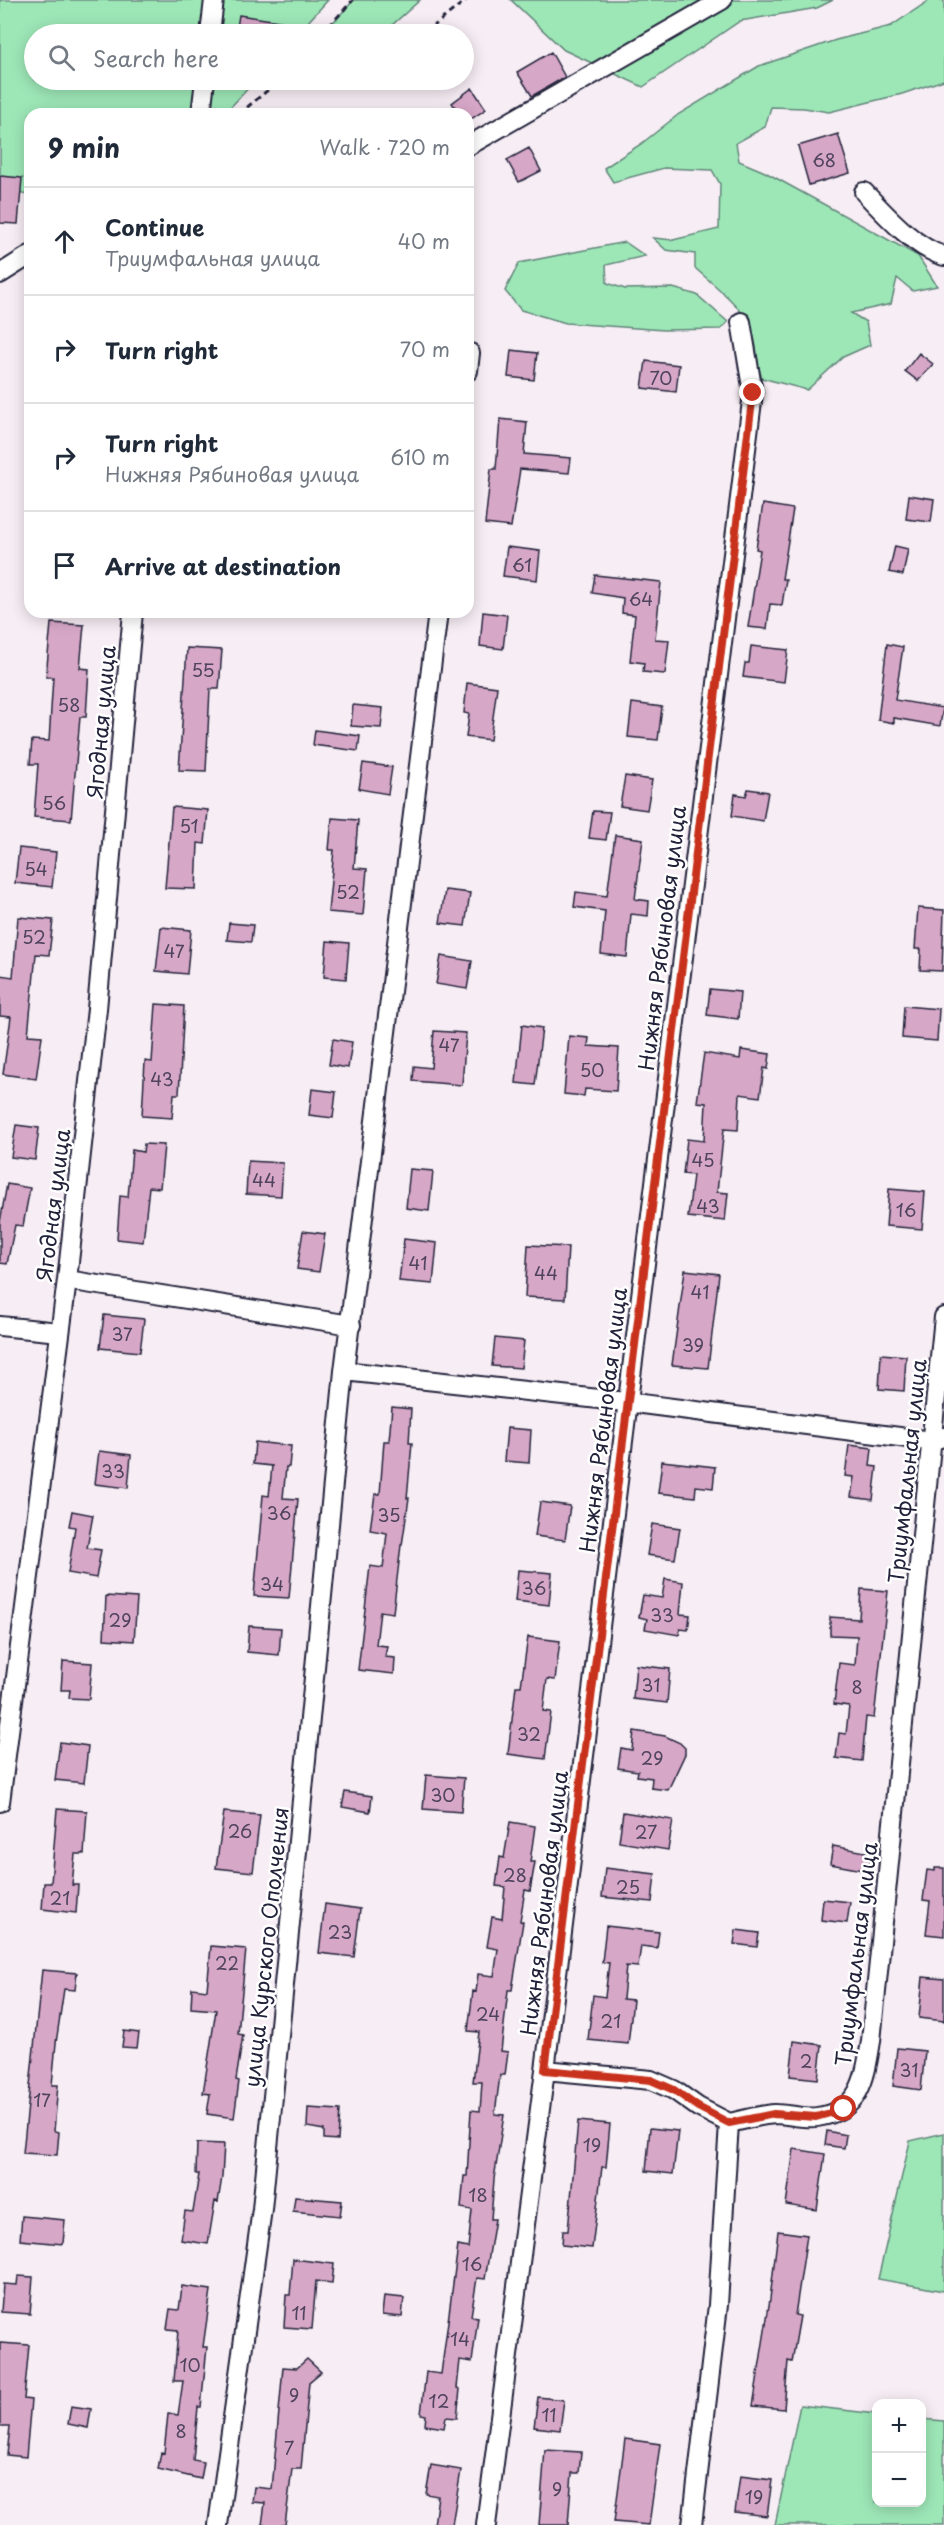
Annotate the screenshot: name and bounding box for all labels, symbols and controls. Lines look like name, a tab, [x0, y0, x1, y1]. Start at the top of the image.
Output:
search box	[24, 24, 474, 90]
icon: search	[45, 41, 78, 74]
text: Search here	[93, 41, 219, 74]
text: 9 min	[48, 128, 120, 167]
text: Walk · 720 m	[319, 132, 450, 162]
house number: 68	[812, 146, 836, 173]
text: Continue	[105, 210, 204, 243]
icon: ahead	[48, 225, 81, 258]
text: 40 m	[398, 226, 450, 256]
text: Триумфальная улица	[105, 243, 320, 273]
icon: right	[48, 333, 81, 366]
text: Turn right	[105, 333, 218, 366]
text: 70 m	[400, 334, 450, 364]
house number: 70	[650, 364, 672, 391]
route end	[739, 379, 765, 405]
text: Turn right	[105, 426, 218, 459]
icon: right	[48, 441, 81, 474]
text: 610 m	[390, 442, 450, 472]
text: Нижняя Рябиновая улица	[105, 459, 359, 489]
icon: arrive	[48, 549, 81, 582]
text: Arrive at destination	[105, 549, 341, 582]
house number: 61	[512, 551, 532, 578]
house number: 64	[629, 585, 653, 612]
street label: Ягодная улица	[77, 643, 123, 800]
house number: 55	[191, 656, 215, 683]
house number: 58	[58, 691, 80, 718]
house number: 56	[42, 789, 66, 816]
street label: Нижняя Рябиновая улица	[629, 803, 693, 1072]
house number: 51	[179, 812, 199, 839]
house number: 54	[24, 855, 48, 882]
house number: 52	[336, 878, 360, 905]
house number: 52	[22, 923, 46, 950]
house number: 47	[163, 937, 185, 964]
house number: 47	[438, 1031, 460, 1058]
house number: 50	[580, 1056, 604, 1083]
house number: 43	[150, 1065, 174, 1092]
street label: Ягодная улица	[27, 1126, 77, 1283]
house number: 45	[692, 1146, 715, 1173]
house number: 44	[252, 1166, 276, 1193]
house number: 43	[696, 1192, 720, 1219]
house number: 16	[896, 1196, 916, 1223]
house number: 41	[409, 1249, 427, 1276]
house number: 44	[534, 1259, 558, 1286]
house number: 41	[691, 1278, 709, 1305]
street label: Нижняя Рябиновая улица	[570, 1285, 634, 1554]
house number: 37	[111, 1320, 133, 1347]
house number: 39	[682, 1331, 704, 1358]
street label: Триумфальная улица	[878, 1356, 934, 1585]
house number: 33	[101, 1457, 125, 1484]
house number: 36	[267, 1499, 291, 1526]
house number: 35	[377, 1501, 401, 1528]
house number: 34	[260, 1570, 284, 1597]
house number: 36	[522, 1574, 546, 1601]
house number: 33	[650, 1601, 674, 1628]
house number: 29	[109, 1606, 131, 1633]
house number: 31	[642, 1671, 660, 1698]
house number: 8	[851, 1673, 863, 1700]
house number: 32	[517, 1720, 541, 1747]
house number: 29	[641, 1744, 663, 1771]
street label: Нижняя Рябиновая улица	[511, 1768, 575, 2037]
house number: 30	[430, 1781, 456, 1808]
street label: улица Курского Ополчения	[234, 1805, 296, 2089]
house number: 26	[228, 1817, 252, 1844]
house number: 27	[635, 1818, 657, 1845]
street label: Триумфальная улица	[825, 1839, 885, 2068]
house number: 28	[503, 1861, 527, 1888]
house number: 25	[616, 1873, 640, 1900]
house number: 21	[50, 1884, 70, 1911]
house number: 23	[328, 1918, 352, 1945]
house number: 22	[215, 1949, 239, 1976]
house number: 24	[476, 2000, 500, 2027]
house number: 21	[601, 2007, 621, 2034]
house number: 2	[800, 2047, 812, 2074]
house number: 31	[900, 2056, 918, 2083]
house number: 17	[33, 2086, 51, 2113]
route start	[830, 2095, 856, 2121]
house number: 19	[583, 2131, 601, 2158]
house number: 18	[468, 2181, 488, 2208]
house number: 16	[462, 2250, 482, 2277]
house number: 11	[291, 2299, 307, 2326]
house number: 14	[450, 2325, 470, 2352]
house number: 10	[179, 2351, 201, 2378]
house number: 9	[289, 2381, 299, 2408]
house number: 12	[429, 2387, 449, 2414]
map controls	[872, 2399, 926, 2507]
button: +	[872, 2399, 926, 2453]
house number: 11	[541, 2401, 557, 2428]
house number: 8	[175, 2417, 187, 2444]
house number: 7	[284, 2434, 294, 2461]
button: −	[872, 2453, 926, 2507]
house number: 9	[552, 2475, 562, 2502]
house number: 19	[745, 2483, 763, 2510]

